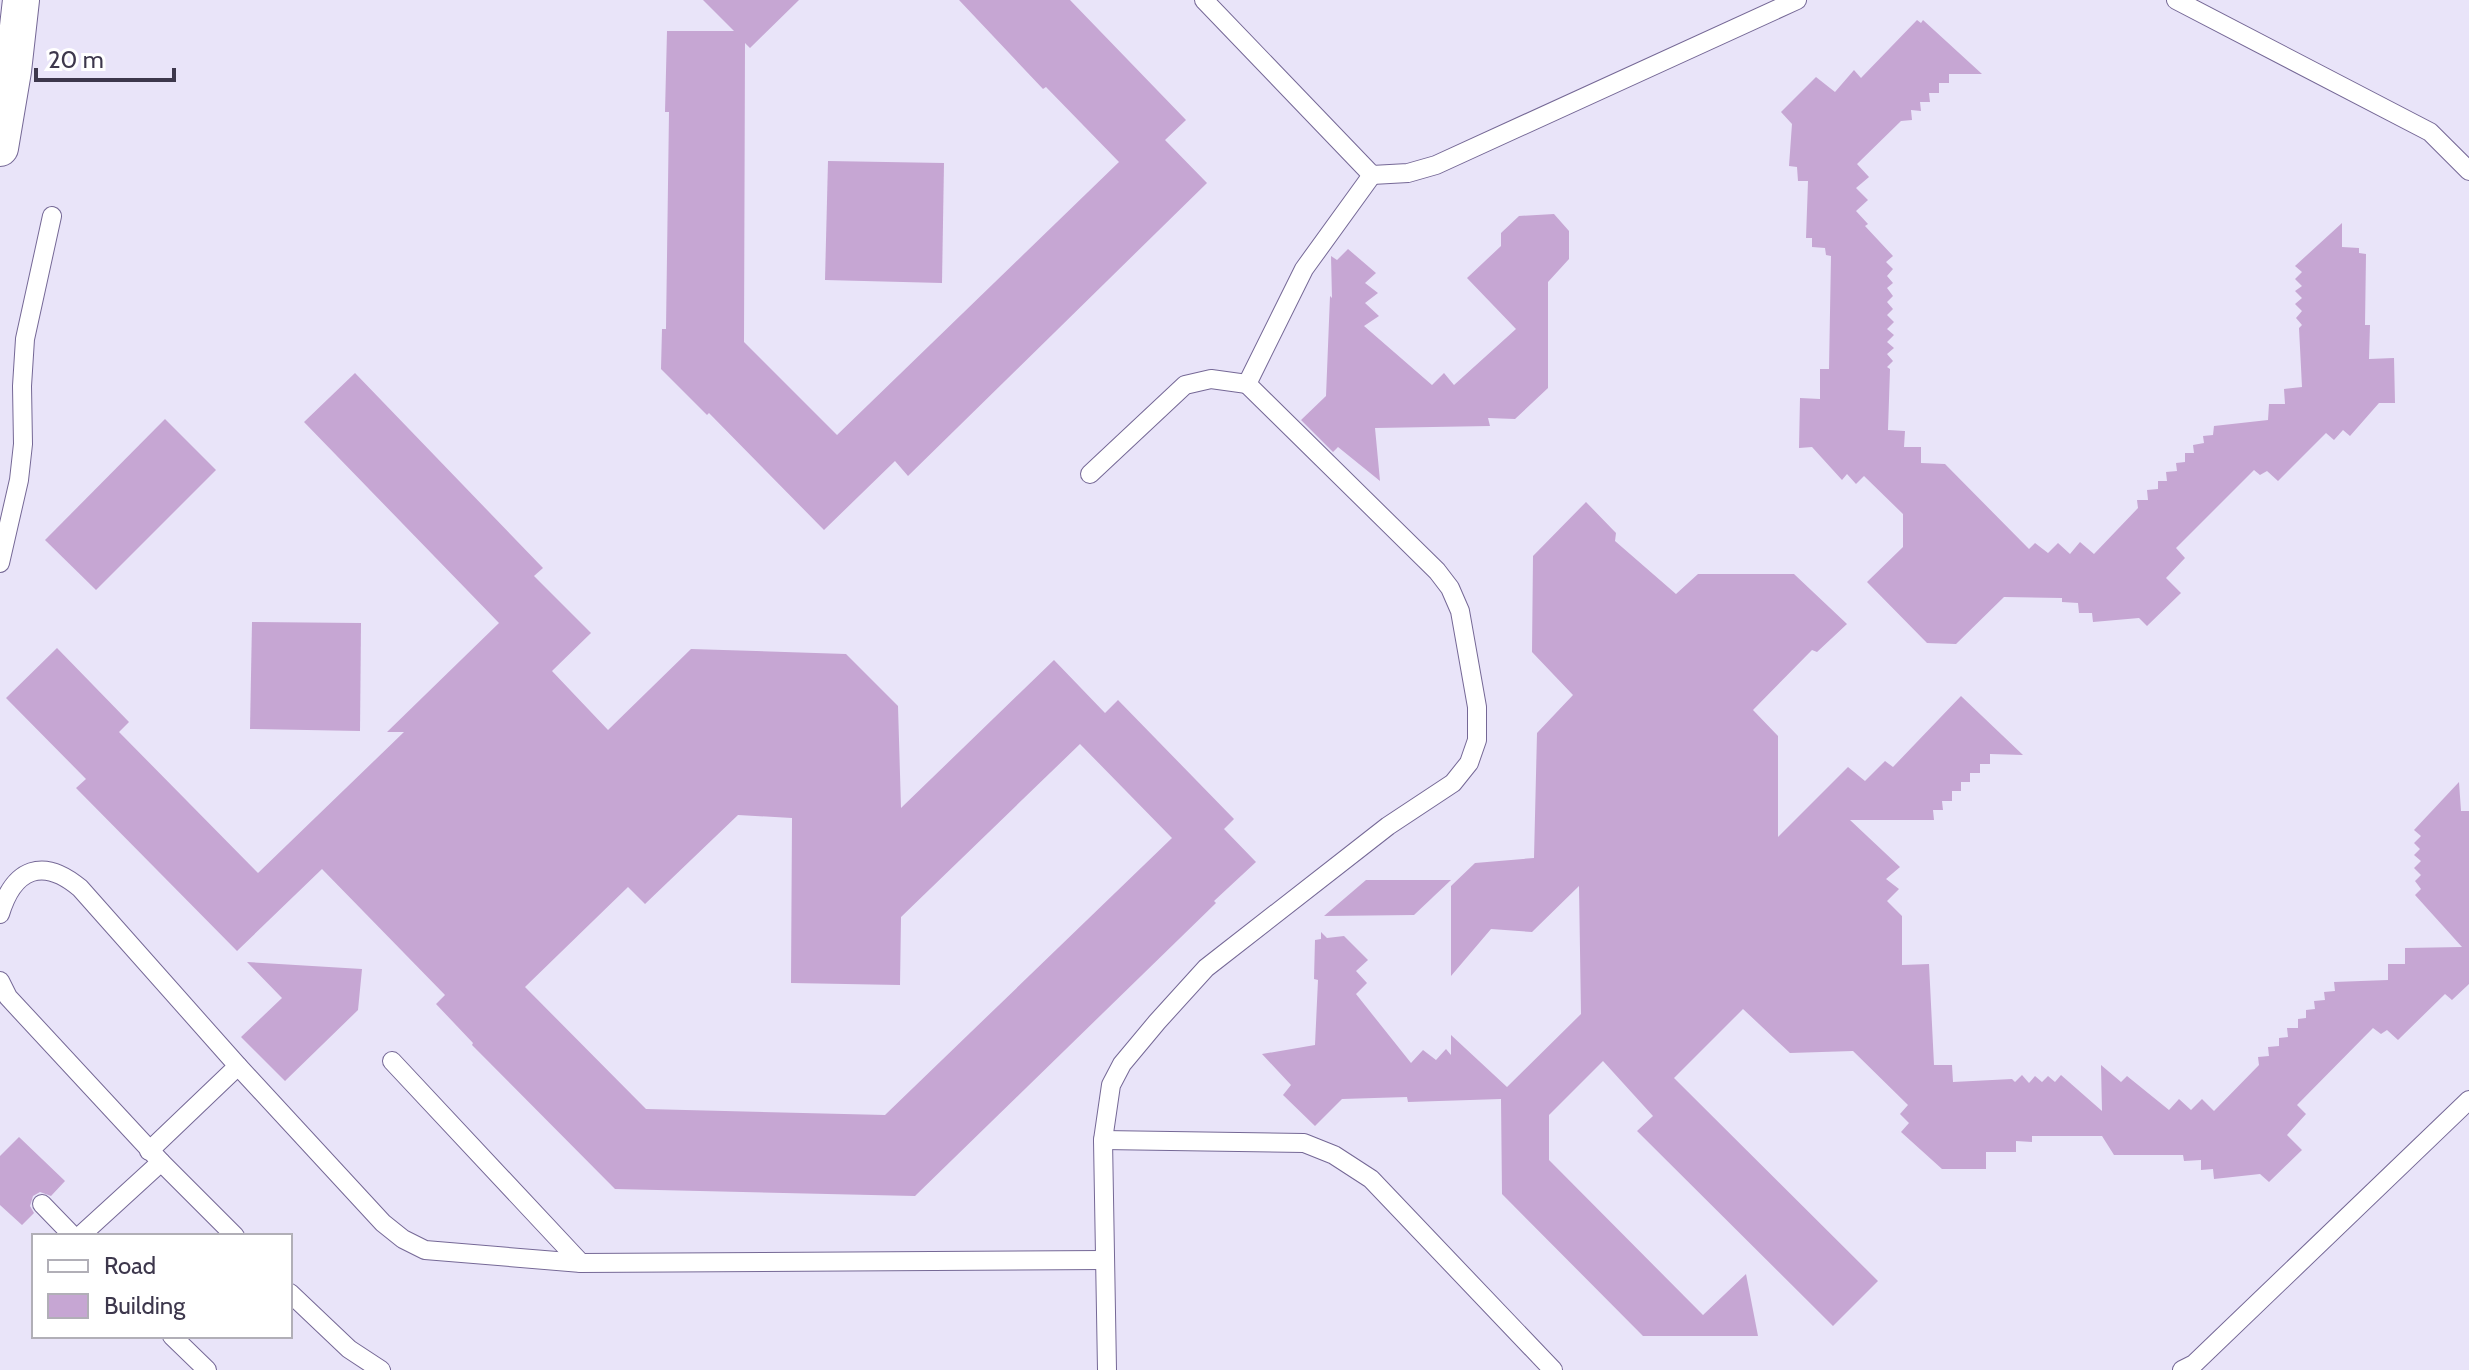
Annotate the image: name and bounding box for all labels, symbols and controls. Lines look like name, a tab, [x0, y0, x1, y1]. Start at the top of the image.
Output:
scale bar	[36, 32, 174, 82]
text: 20 m	[48, 45, 104, 74]
legend	[32, 1234, 292, 1338]
text: Road	[104, 1251, 156, 1280]
text: Building	[104, 1291, 186, 1320]

